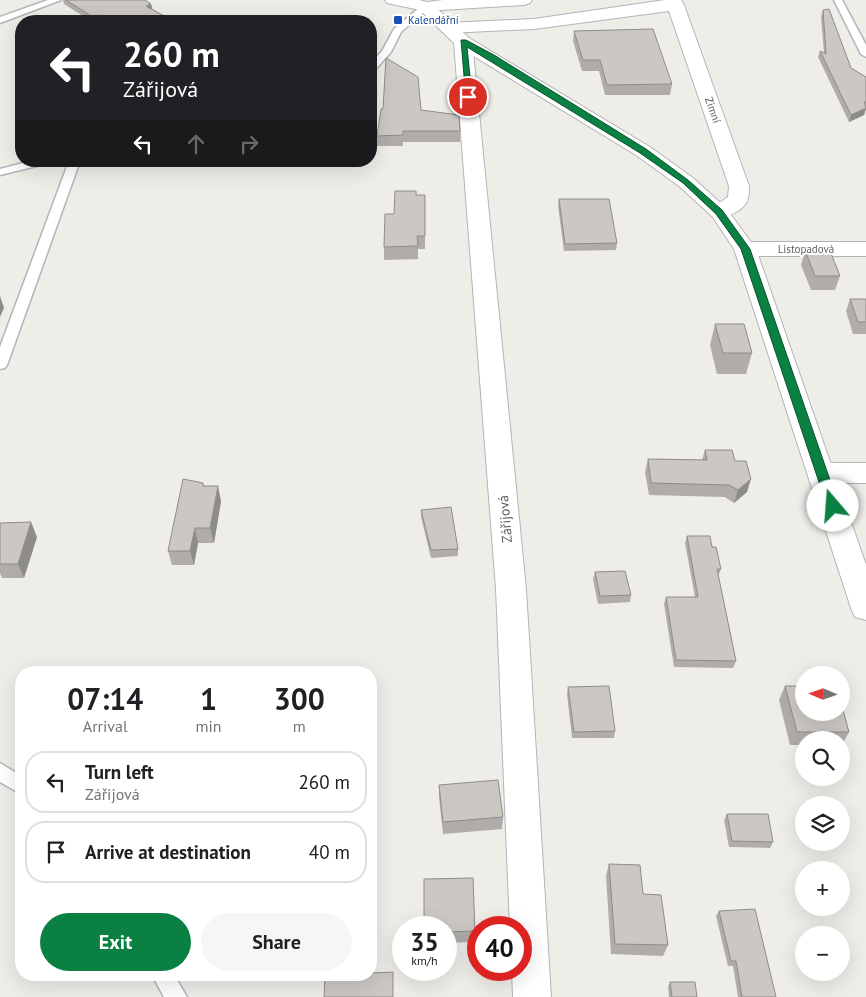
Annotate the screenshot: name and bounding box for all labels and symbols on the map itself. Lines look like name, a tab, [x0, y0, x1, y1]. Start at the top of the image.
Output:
place label: Kalendářní	[408, 13, 459, 27]
marker: Kalendářní	[392, 14, 404, 26]
pin	[447, 76, 489, 118]
street label: Zimní	[702, 95, 724, 125]
street label: Listopadová	[778, 242, 834, 256]
position arrow	[806, 479, 858, 531]
street label: Zářijová	[494, 494, 516, 544]
north arrow	[795, 666, 850, 721]
speed limit sign: 40	[467, 916, 532, 981]

